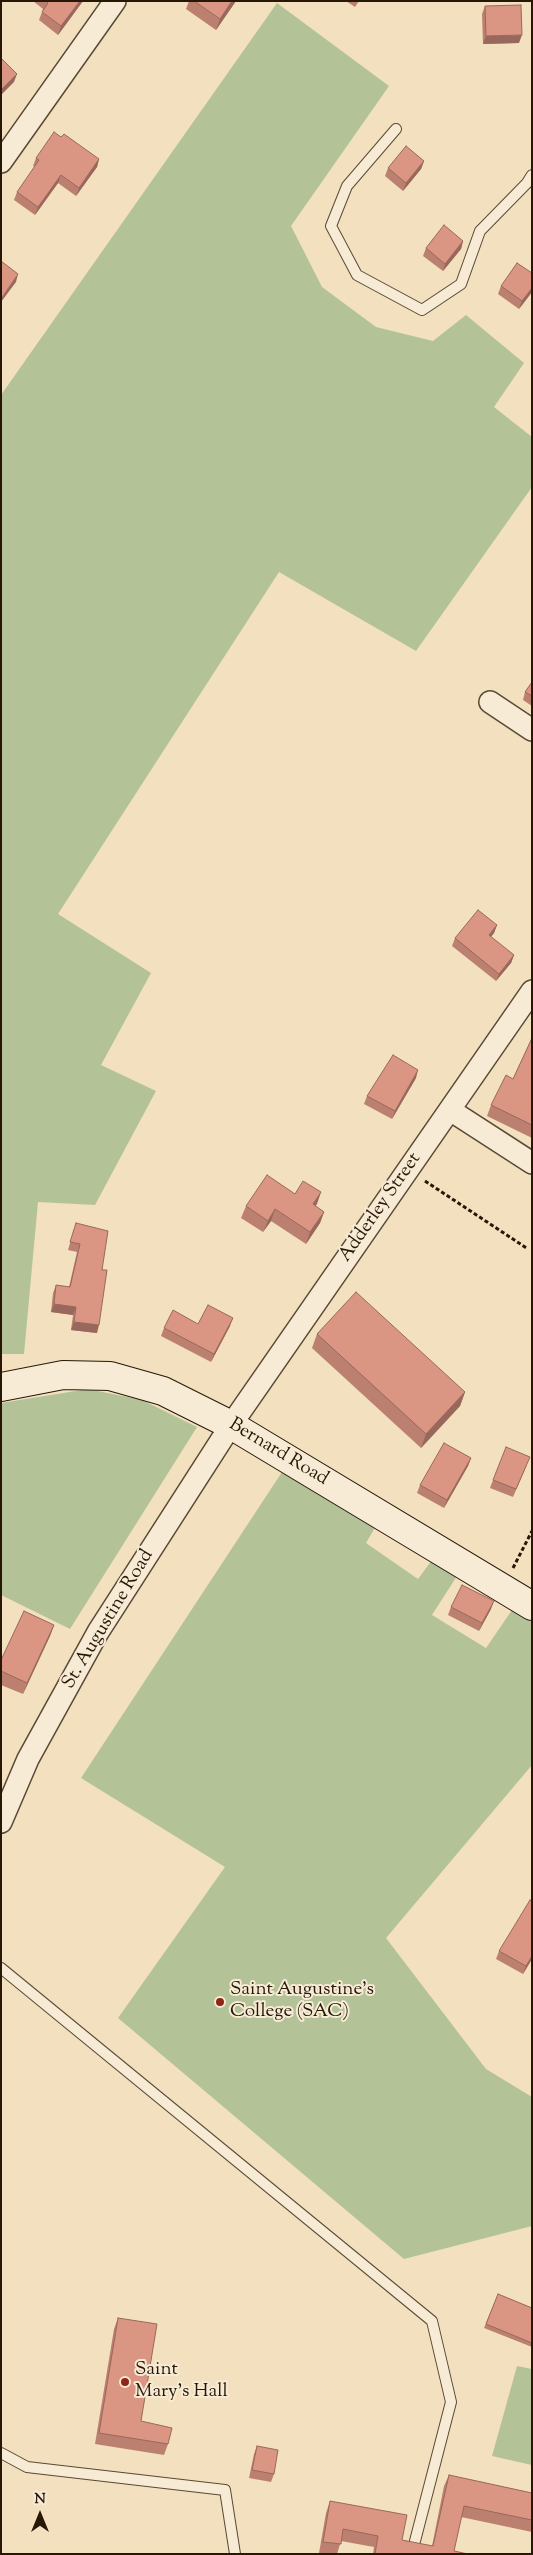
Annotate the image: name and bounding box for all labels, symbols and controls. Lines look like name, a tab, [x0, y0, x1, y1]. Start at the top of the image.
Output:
street label: Adderley Street	[335, 1149, 427, 1267]
street label: Bernard Road	[224, 1414, 332, 1492]
street label: St. Augustine Road	[58, 1546, 160, 1694]
place label: Saint Augustine's College (SAC)	[230, 1980, 374, 2024]
marker: Saint Augustine's College (SAC)	[214, 1996, 226, 2008]
place label: Saint Mary's Hall	[135, 2360, 228, 2404]
marker: Saint Mary's Hall	[119, 2376, 131, 2388]
north arrow	[15, 2490, 65, 2540]
text: N	[34, 2490, 46, 2510]

